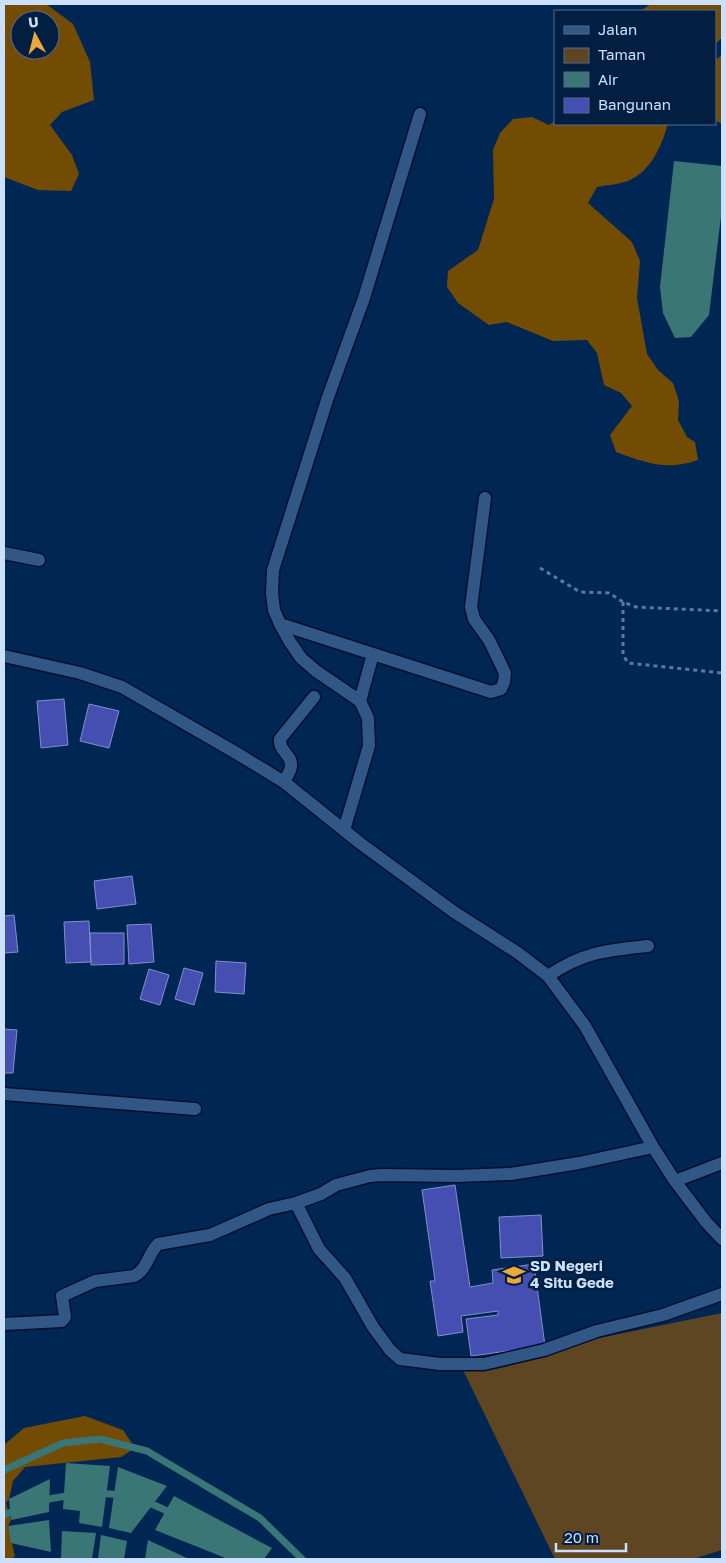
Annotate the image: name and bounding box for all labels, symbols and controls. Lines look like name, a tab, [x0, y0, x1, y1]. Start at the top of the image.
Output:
north arrow	[10, 10, 60, 60]
legend	[554, 10, 716, 125]
text: U	[27, 13, 39, 31]
text: Jalan	[598, 20, 637, 38]
text: Taman	[598, 45, 645, 63]
text: Air	[598, 70, 618, 88]
text: Bangunan	[598, 95, 671, 113]
place label: SD Negeri 4 Situ Gede	[530, 1256, 614, 1291]
school or university icon: SD Negeri 4 Situ Gede	[501, 1262, 527, 1288]
scale bar	[556, 1520, 626, 1552]
text: 20 m	[564, 1528, 599, 1546]

